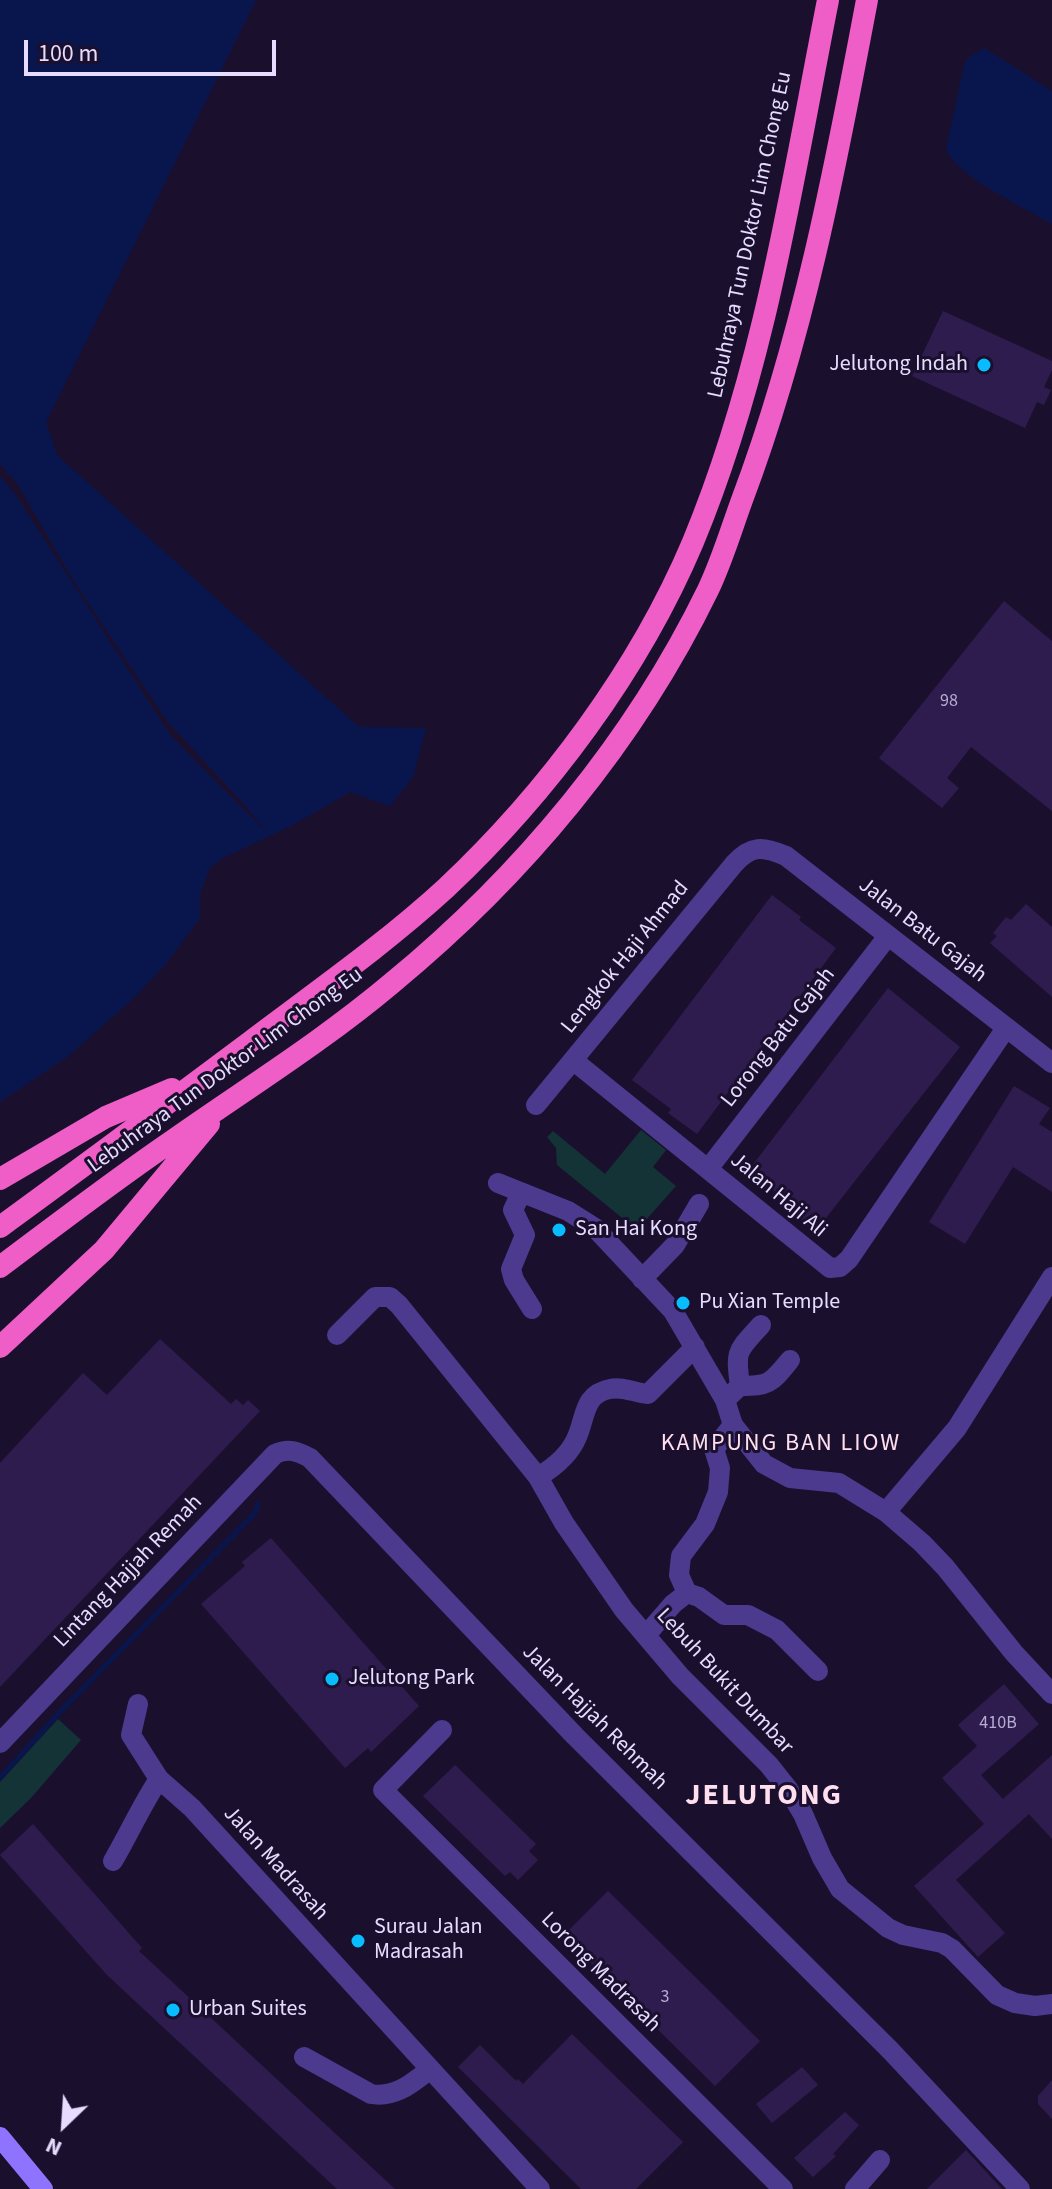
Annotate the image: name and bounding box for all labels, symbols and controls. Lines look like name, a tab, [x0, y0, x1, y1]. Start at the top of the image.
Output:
scale bar	[28, 24, 280, 74]
text: 100 m	[38, 36, 98, 71]
street label: Lebuhraya Tun Doktor Lim Chong Eu	[703, 69, 799, 401]
place label: Jelutong Indah	[829, 352, 968, 378]
marker: Jelutong Indah	[975, 356, 993, 374]
house number: 98	[940, 691, 958, 713]
street label: Jalan Batu Gajah	[853, 873, 991, 989]
street label: Lengkok Haji Ahmad	[556, 877, 696, 1039]
street label: Lebuhraya Tun Doktor Lim Chong Eu	[83, 962, 369, 1180]
street label: Lorong Batu Gajah	[716, 963, 842, 1113]
street label: Jalan Haji Ali	[724, 1148, 832, 1244]
place label: San Hai Kong	[575, 1217, 697, 1243]
marker: San Hai Kong	[550, 1221, 568, 1239]
place label: Pu Xian Temple	[699, 1290, 840, 1316]
marker: Pu Xian Temple	[674, 1294, 692, 1312]
district label: KAMPUNG BAN LIOW	[661, 1431, 901, 1459]
street label: Lintang Hajjah Remah	[49, 1490, 209, 1654]
street label: Lebuh Bukit Dumbar	[650, 1604, 798, 1760]
street label: Jalan Hajjah Rehmah	[516, 1640, 672, 1796]
place label: Jelutong Park	[348, 1666, 475, 1692]
marker: Jelutong Park	[323, 1670, 341, 1688]
house number: 410B	[979, 1713, 1017, 1735]
district label: JELUTONG	[685, 1779, 843, 1815]
street label: Jalan Madrasah	[217, 1801, 333, 1927]
street label: Lorong Madrasah	[534, 1907, 666, 2039]
place label: Surau Jalan Madrasah	[374, 1915, 483, 1966]
marker: Surau Jalan Madrasah	[349, 1932, 367, 1950]
house number: 3	[661, 1987, 669, 2009]
place label: Urban Suites	[189, 1997, 307, 2023]
marker: Urban Suites	[164, 2001, 182, 2019]
north arrow	[24, 2085, 104, 2165]
text: N	[40, 2129, 67, 2164]

